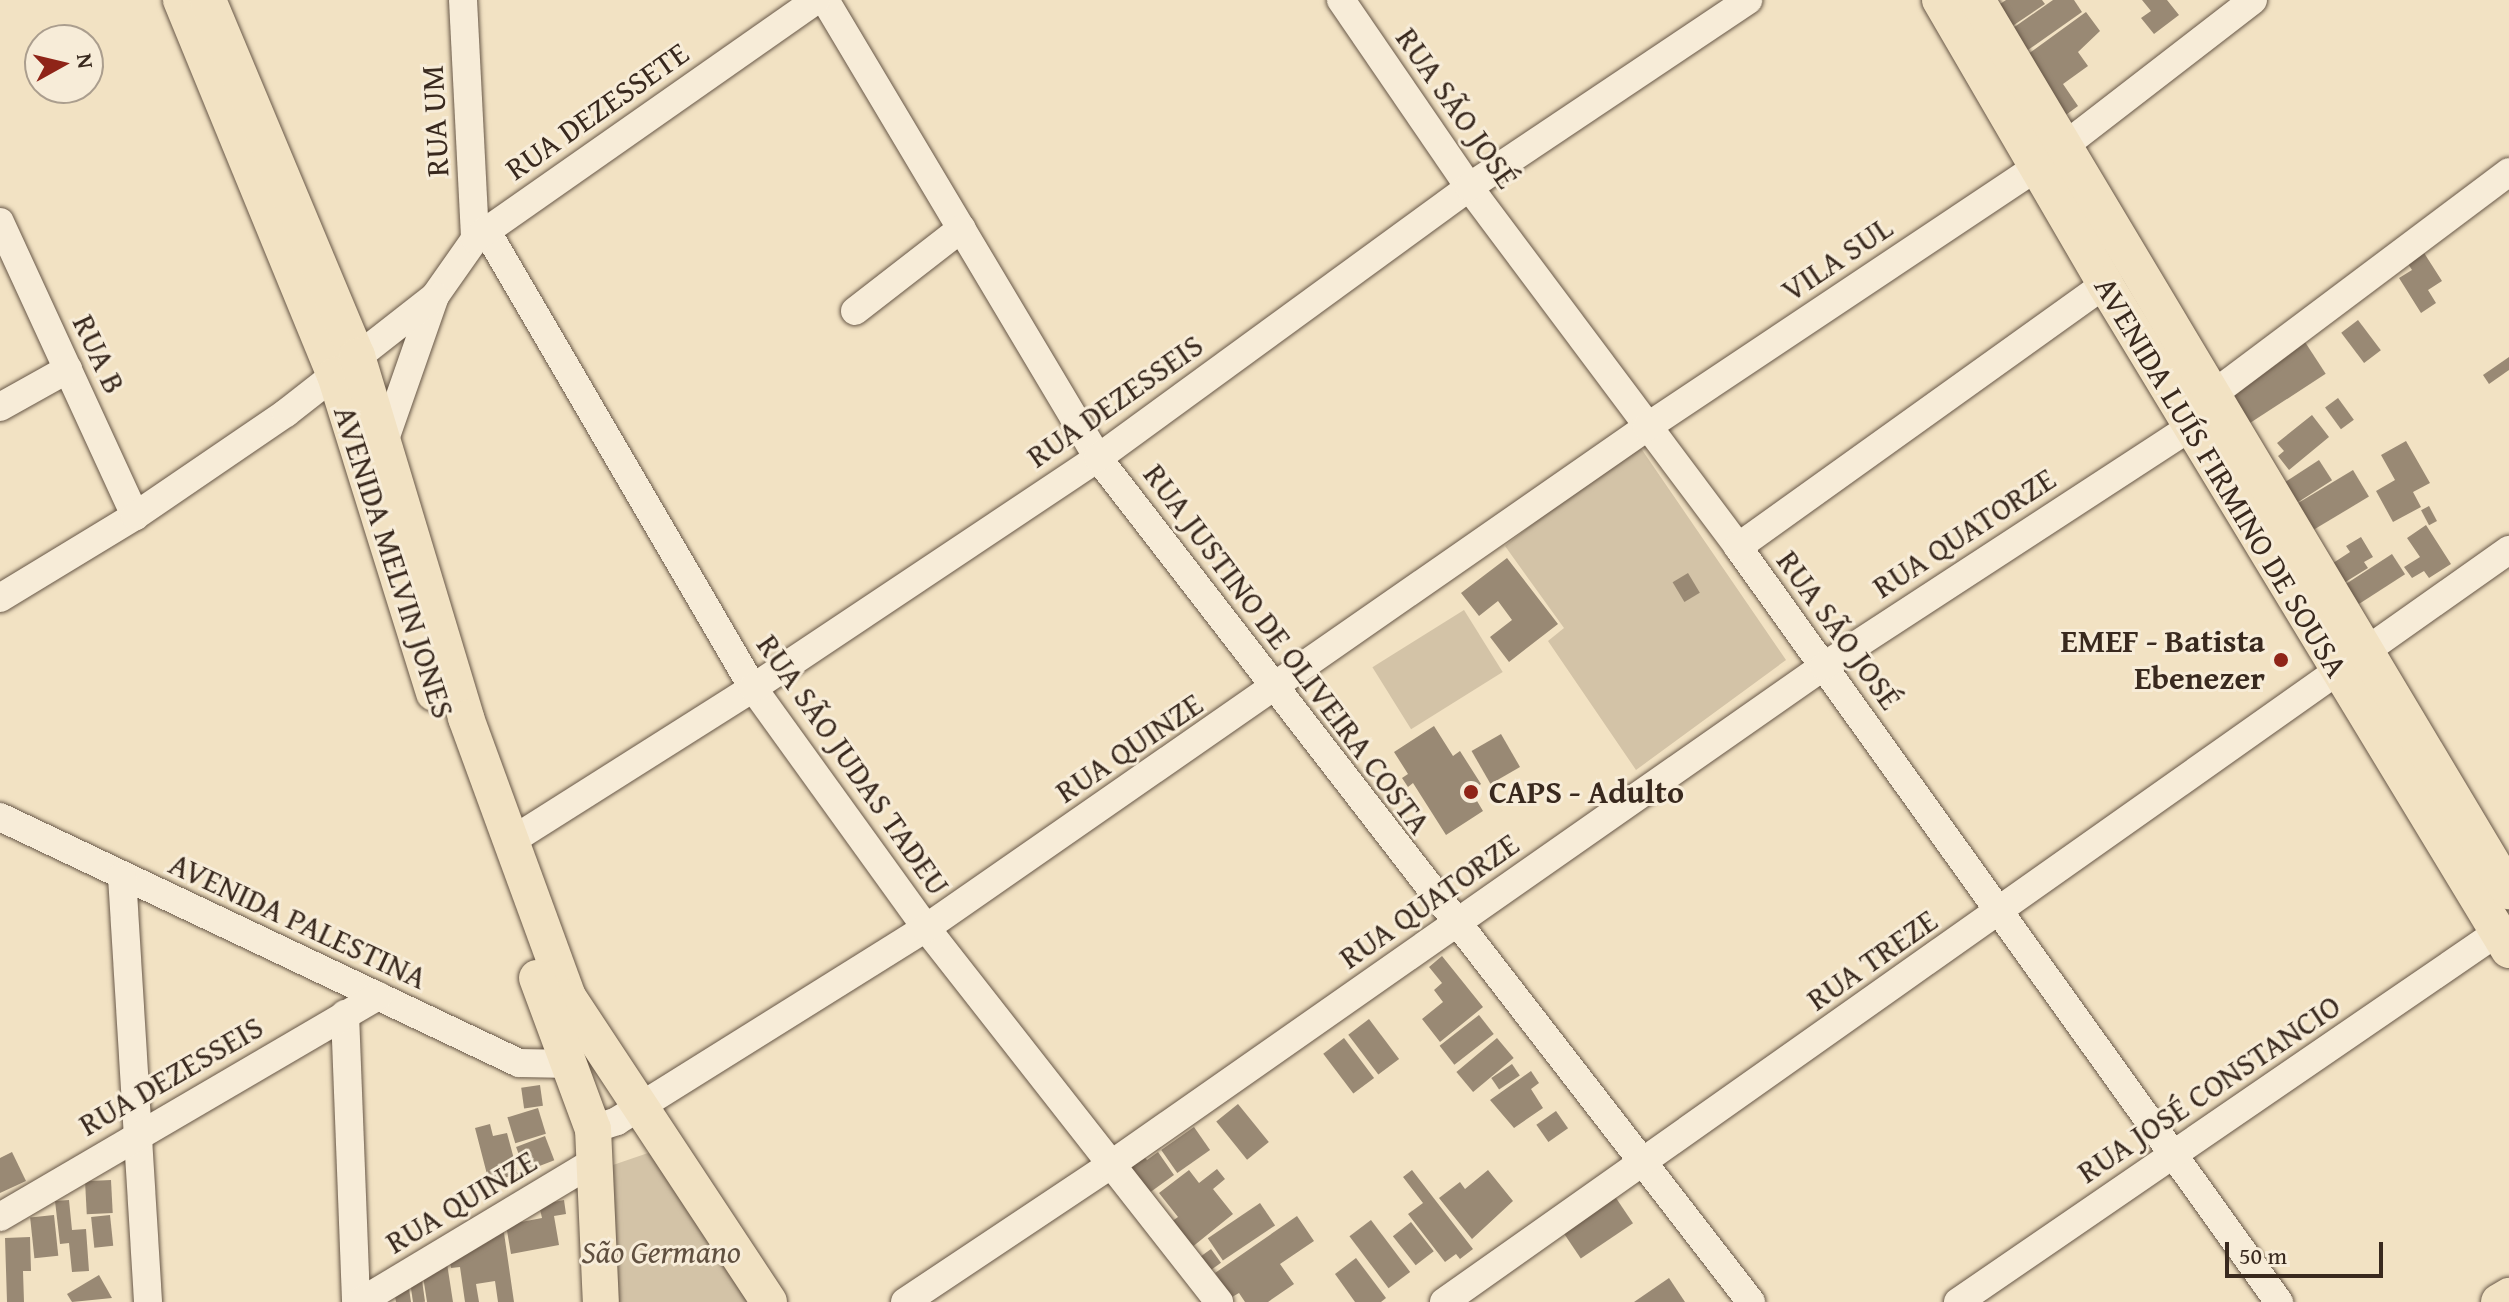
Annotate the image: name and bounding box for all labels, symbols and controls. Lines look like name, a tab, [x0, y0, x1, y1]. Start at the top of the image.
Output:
street label: RUA SÃO JOSÉ	[1388, 20, 1526, 196]
north arrow	[24, 24, 104, 104]
street label: RUA DEZESSETE	[498, 34, 696, 188]
text: N	[69, 51, 103, 70]
street label: RUA UM	[413, 64, 457, 178]
street label: VILA SUL	[1774, 208, 1900, 310]
street label: AVENIDA LUÍS FIRMINO DE SOUSA	[2086, 270, 2356, 684]
street label: RUA B	[64, 308, 134, 400]
street label: RUA DEZESSEIS	[1020, 326, 1210, 476]
street label: AVENIDA MELVIN JONES	[325, 401, 463, 723]
street label: RUA JUSTINO DE OLIVEIRA COSTA	[1135, 456, 1439, 842]
street label: RUA QUATORZE	[1865, 460, 2063, 606]
street label: RUA SÃO JOSÉ	[1768, 543, 1910, 717]
place label: EMEF - Batista Ebenezer	[2061, 623, 2265, 698]
street label: RUA SÃO JUDAS TADEU	[748, 627, 958, 903]
marker: EMEF - Batista Ebenezer	[2272, 651, 2290, 669]
street label: RUA QUINZE	[1048, 685, 1210, 811]
place label: CAPS - Adulto	[1489, 773, 1684, 811]
marker: CAPS - Adulto	[1460, 781, 1482, 803]
street label: RUA QUATORZE	[1332, 825, 1526, 977]
street label: AVENIDA PALESTINA	[163, 844, 433, 998]
street label: RUA TREZE	[1800, 901, 1944, 1019]
street label: RUA JOSÉ CONSTANCIO	[2070, 987, 2348, 1191]
street label: RUA DEZESSEIS	[72, 1008, 270, 1144]
street label: RUA QUINZE	[379, 1142, 543, 1262]
scale bar	[2229, 1226, 2387, 1276]
park label: São Germano	[581, 1233, 741, 1271]
text: 50 m	[2239, 1238, 2287, 1273]

